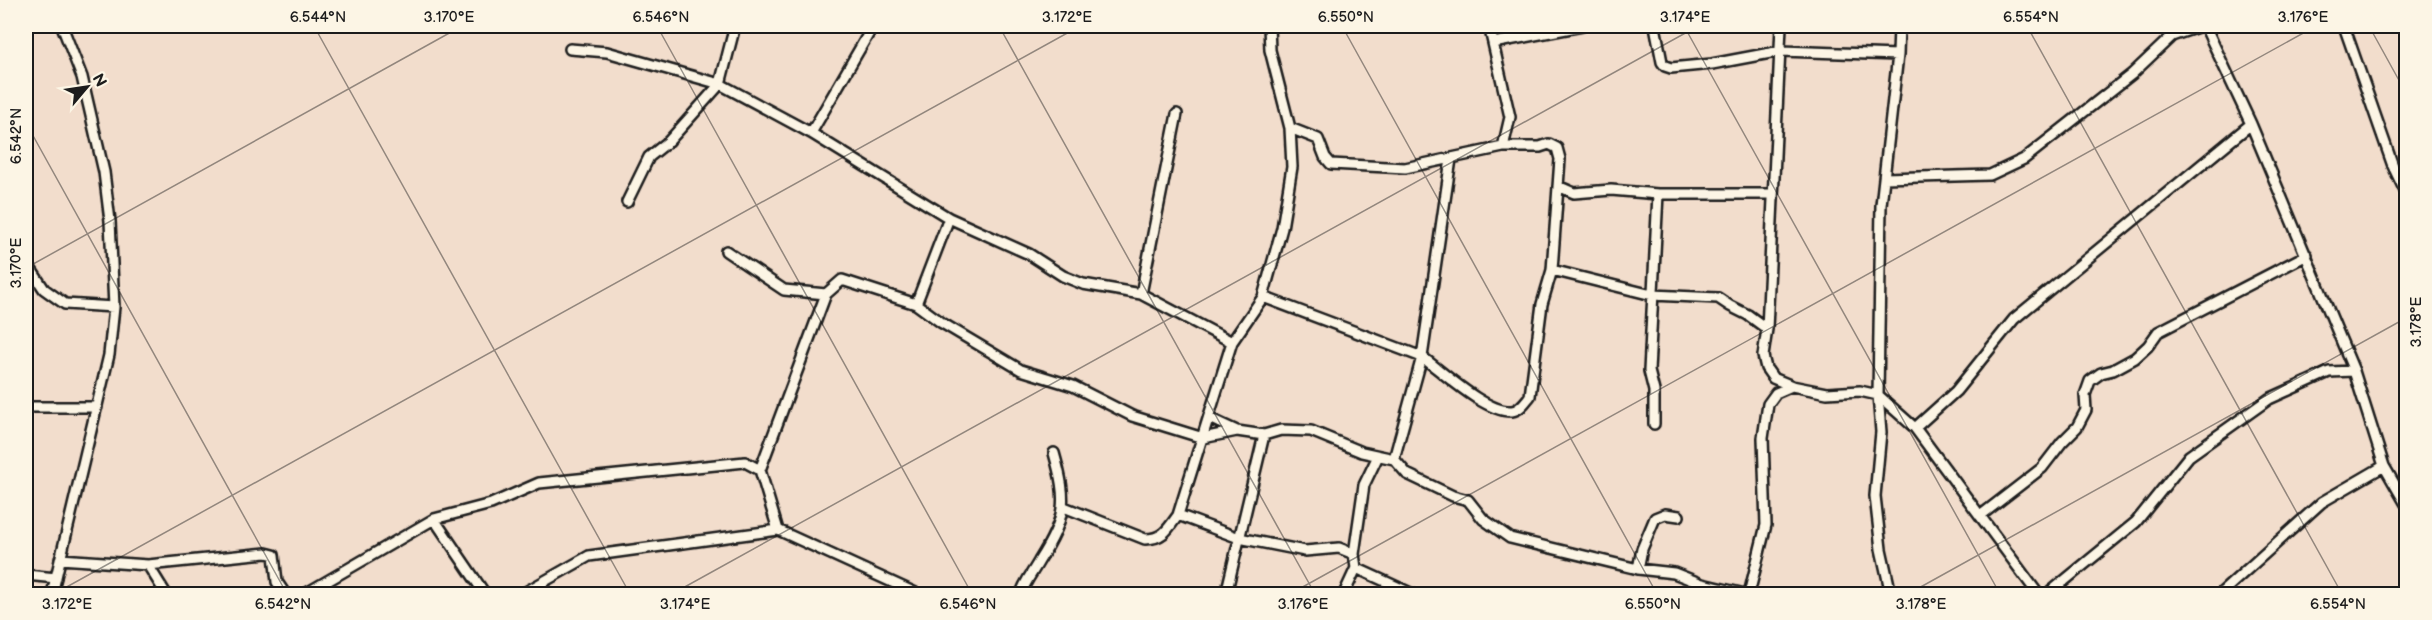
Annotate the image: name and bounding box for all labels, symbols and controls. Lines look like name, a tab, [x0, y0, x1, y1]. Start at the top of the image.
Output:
text: 6.544°N	[290, 8, 346, 27]
text: 3.170°E	[424, 8, 475, 27]
text: 6.546°N	[633, 8, 689, 27]
text: 3.172°E	[1042, 8, 1092, 27]
text: 6.550°N	[1318, 8, 1374, 27]
text: 3.174°E	[1660, 8, 1710, 27]
text: 6.554°N	[2003, 8, 2059, 27]
text: 3.176°E	[2278, 8, 2329, 27]
north arrow	[57, 57, 117, 117]
text: N	[88, 71, 110, 90]
text: 6.542°N	[7, 108, 26, 164]
text: 3.170°E	[7, 237, 26, 288]
text: 3.178°E	[2407, 296, 2426, 347]
text: 3.172°E	[42, 595, 92, 614]
text: 6.542°N	[255, 595, 311, 614]
text: 3.174°E	[660, 595, 710, 614]
text: 6.546°N	[940, 595, 996, 614]
text: 3.176°E	[1278, 595, 1329, 614]
text: 6.550°N	[1625, 595, 1681, 614]
text: 3.178°E	[1896, 595, 1947, 614]
text: 6.554°N	[2310, 595, 2366, 614]

